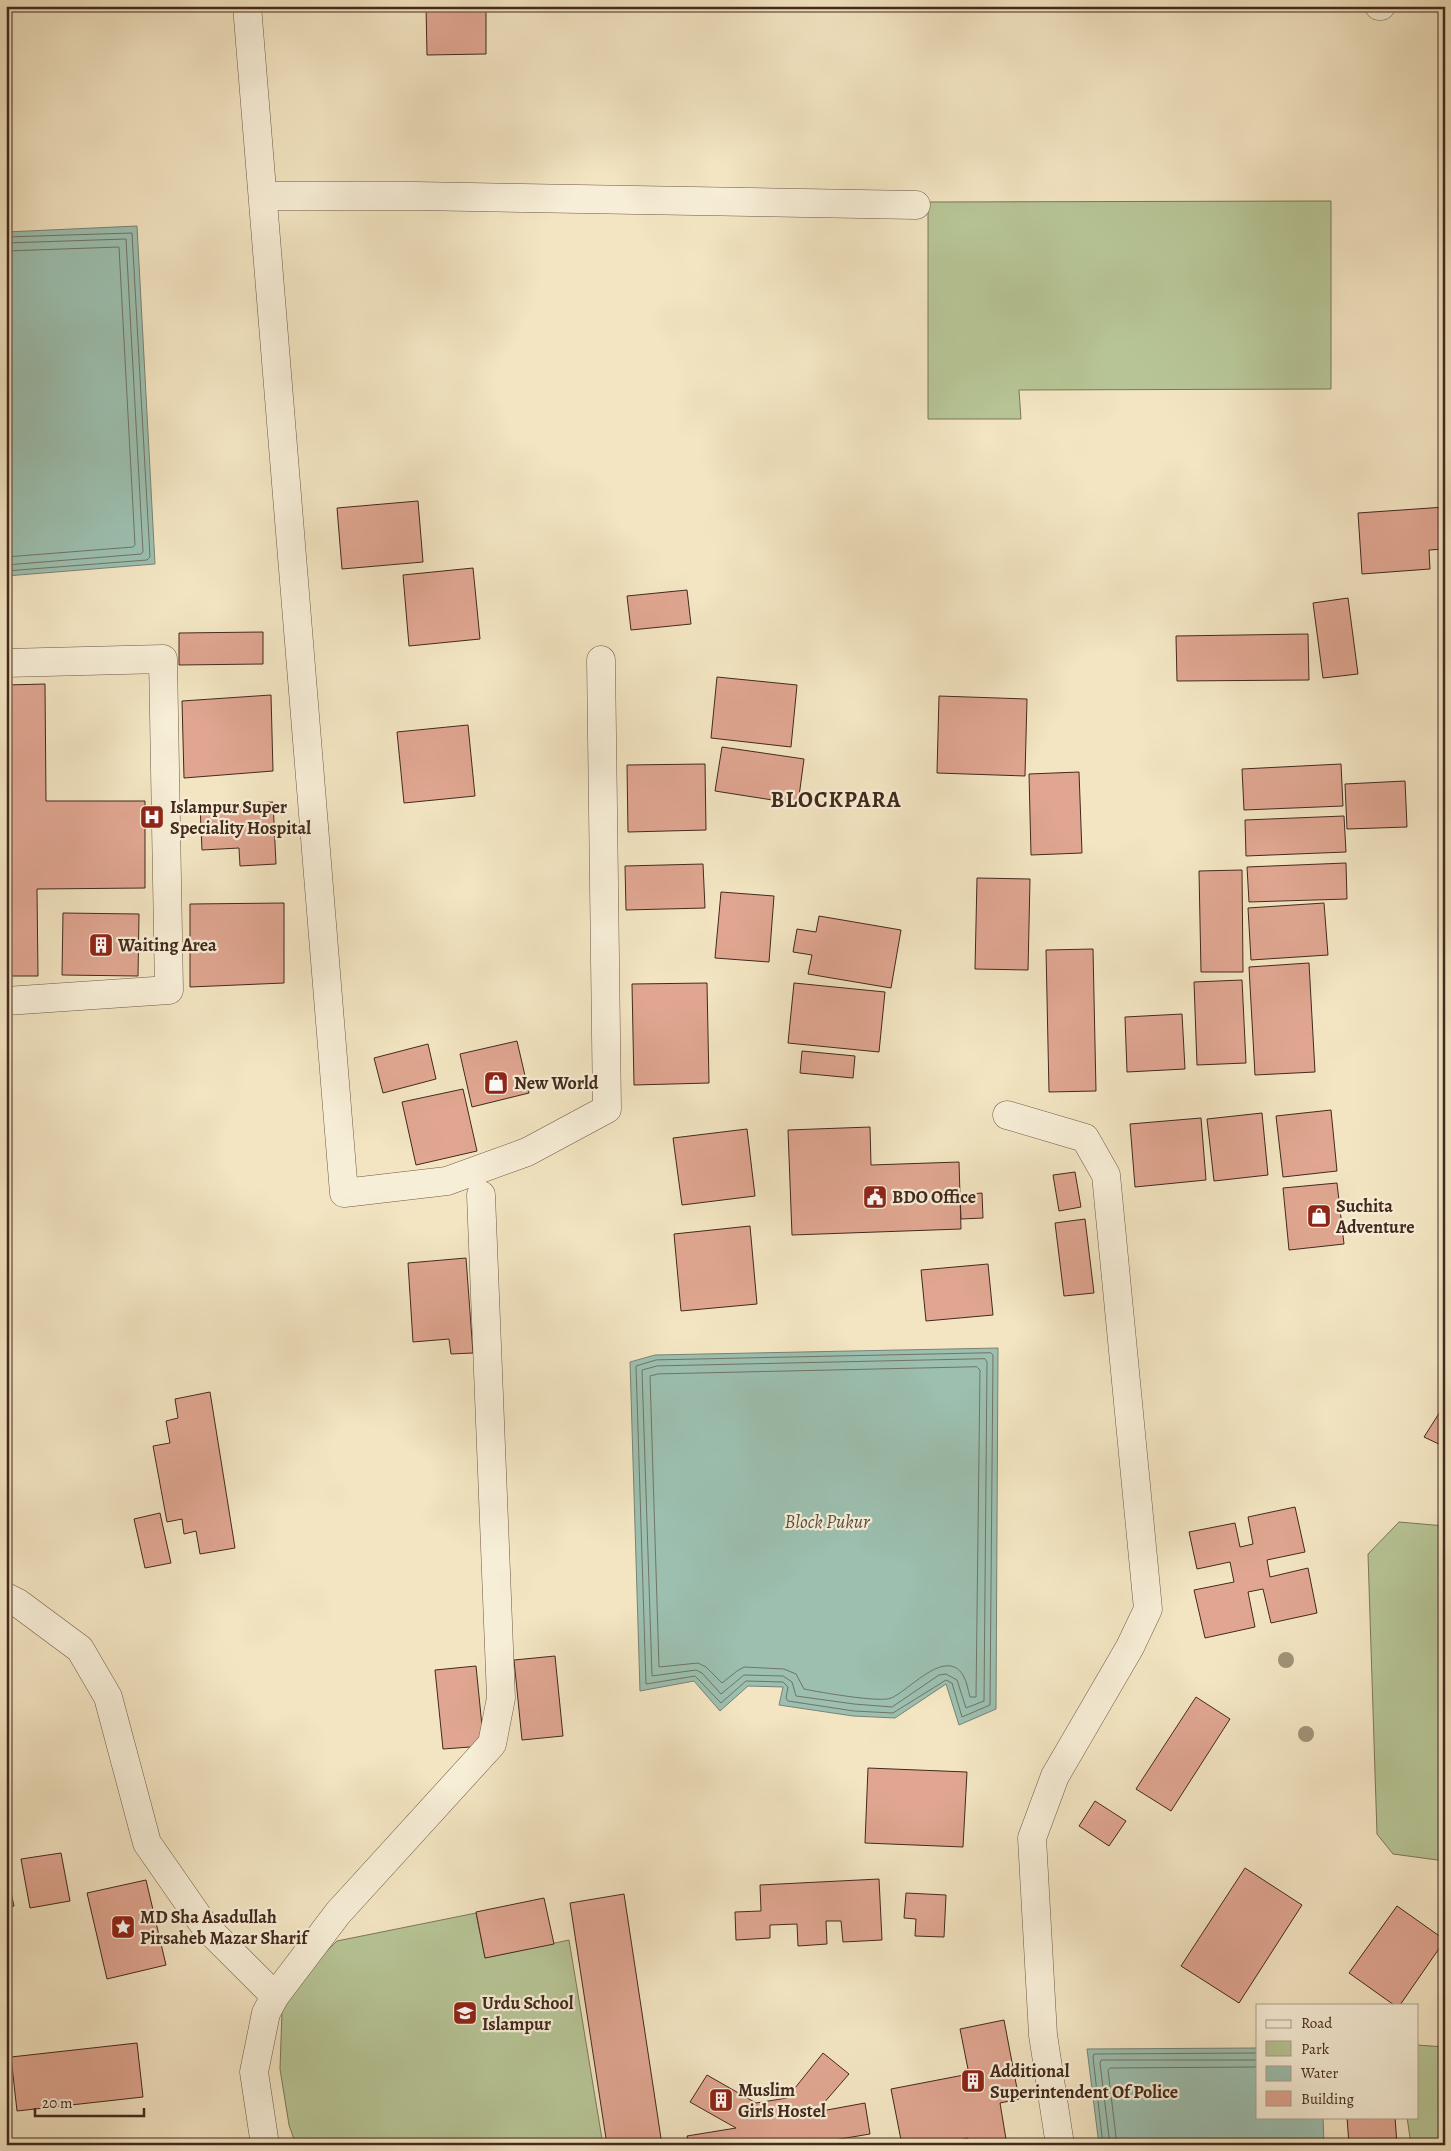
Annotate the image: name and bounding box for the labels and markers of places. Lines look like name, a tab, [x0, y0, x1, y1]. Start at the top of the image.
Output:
place label: Islampur Super Speciality Hospital	[170, 795, 311, 840]
hospital icon: Islampur Super Speciality Hospital	[139, 804, 165, 830]
building icon: Waiting Area	[88, 932, 114, 958]
place label: Waiting Area	[117, 933, 217, 957]
shop icon: New World	[483, 1070, 509, 1096]
place label: New World	[514, 1071, 599, 1095]
public building icon: BDO Office	[862, 1184, 888, 1210]
place label: BDO Office	[892, 1185, 976, 1209]
place label: Suchita Adventure	[1335, 1194, 1414, 1239]
shop icon: Suchita Adventure	[1306, 1203, 1332, 1229]
place label: MD Sha Asadullah Pirsaheb Mazar Sharif	[140, 1905, 310, 1950]
place icon: MD Sha Asadullah Pirsaheb Mazar Sharif	[110, 1914, 136, 1940]
place label: Urdu School Islampur	[482, 1991, 574, 2036]
school or university icon: Urdu School Islampur	[452, 2000, 478, 2026]
place label: Additional Superintendent Of Police	[989, 2059, 1178, 2104]
building icon: Additional Superintendent Of Police	[960, 2068, 986, 2094]
place label: Muslim Girls Hostel	[738, 2078, 826, 2123]
building icon: Muslim Girls Hostel	[708, 2087, 734, 2113]

